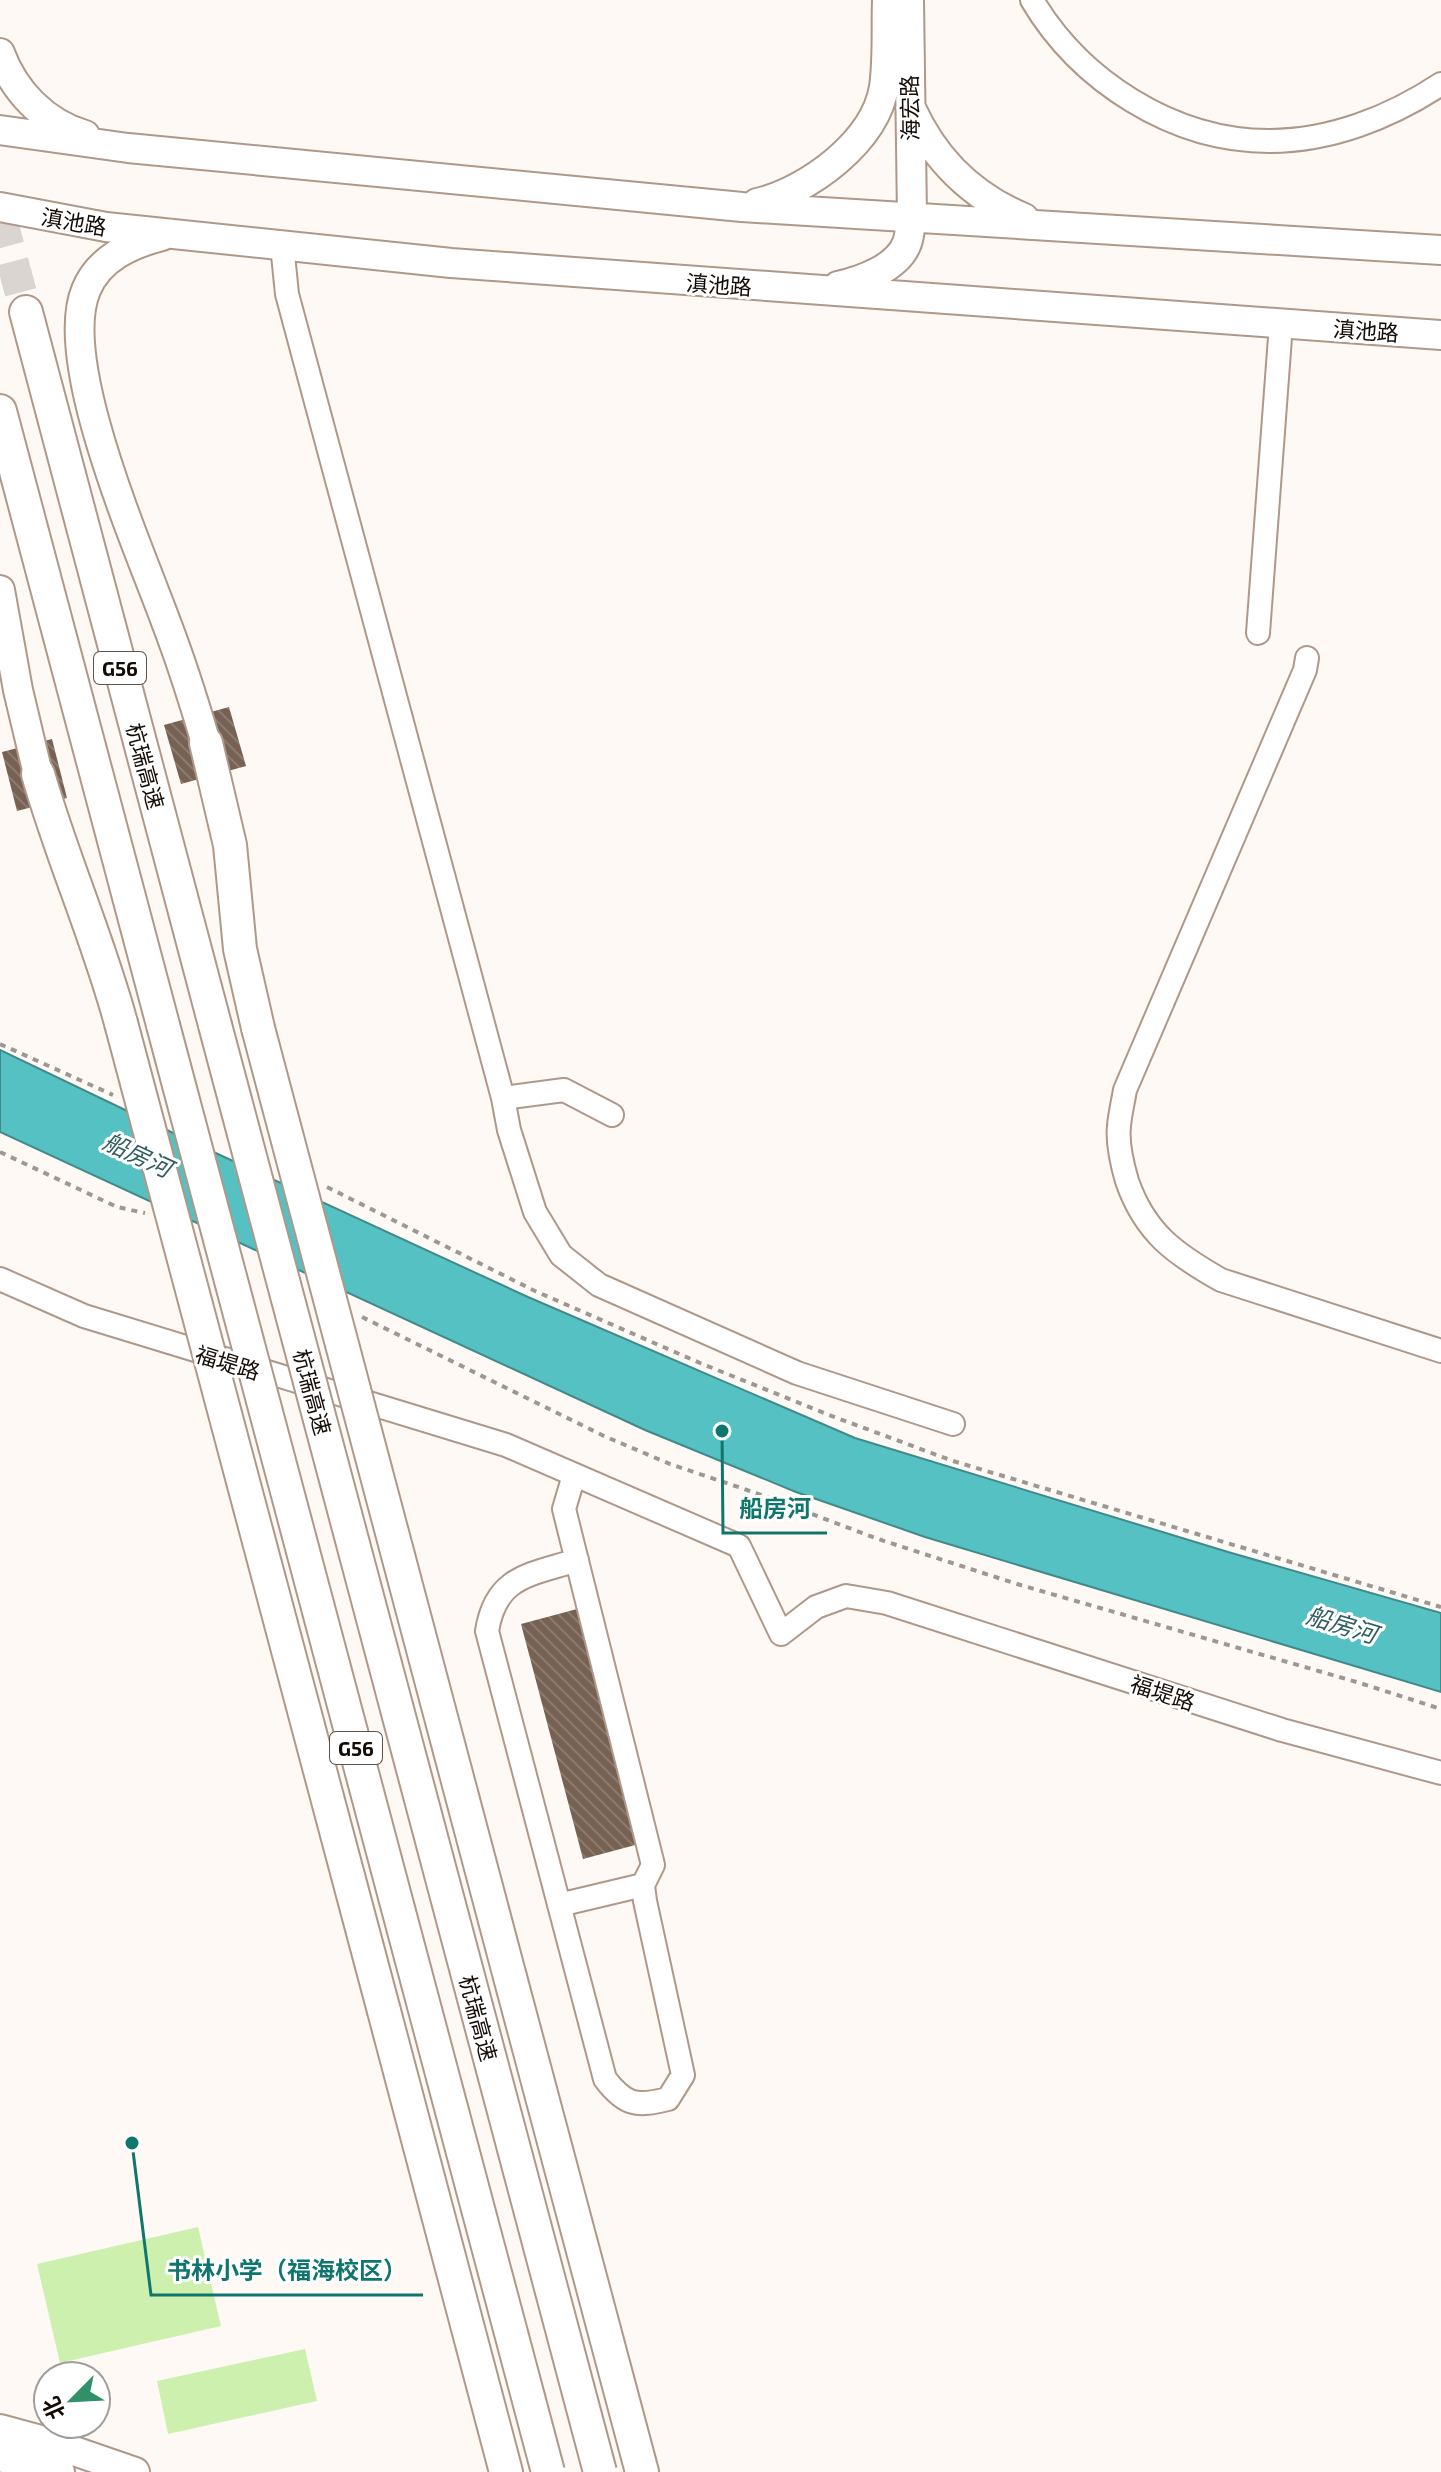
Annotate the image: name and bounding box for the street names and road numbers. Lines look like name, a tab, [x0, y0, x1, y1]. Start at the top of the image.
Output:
street label: 海宏路	[895, 75, 923, 141]
street label: 滇池路	[39, 202, 109, 240]
street label: 滇池路	[685, 269, 753, 299]
street label: 滇池路	[1332, 315, 1400, 345]
road number: G56	[94, 652, 146, 684]
street label: 杭瑞高速	[122, 720, 170, 812]
street label: 福堤路	[193, 1340, 263, 1384]
street label: 杭瑞高速	[289, 1346, 337, 1438]
street label: 福堤路	[1128, 1669, 1198, 1715]
road number: G56	[330, 1732, 382, 1764]
street label: 杭瑞高速	[455, 1972, 503, 2064]

